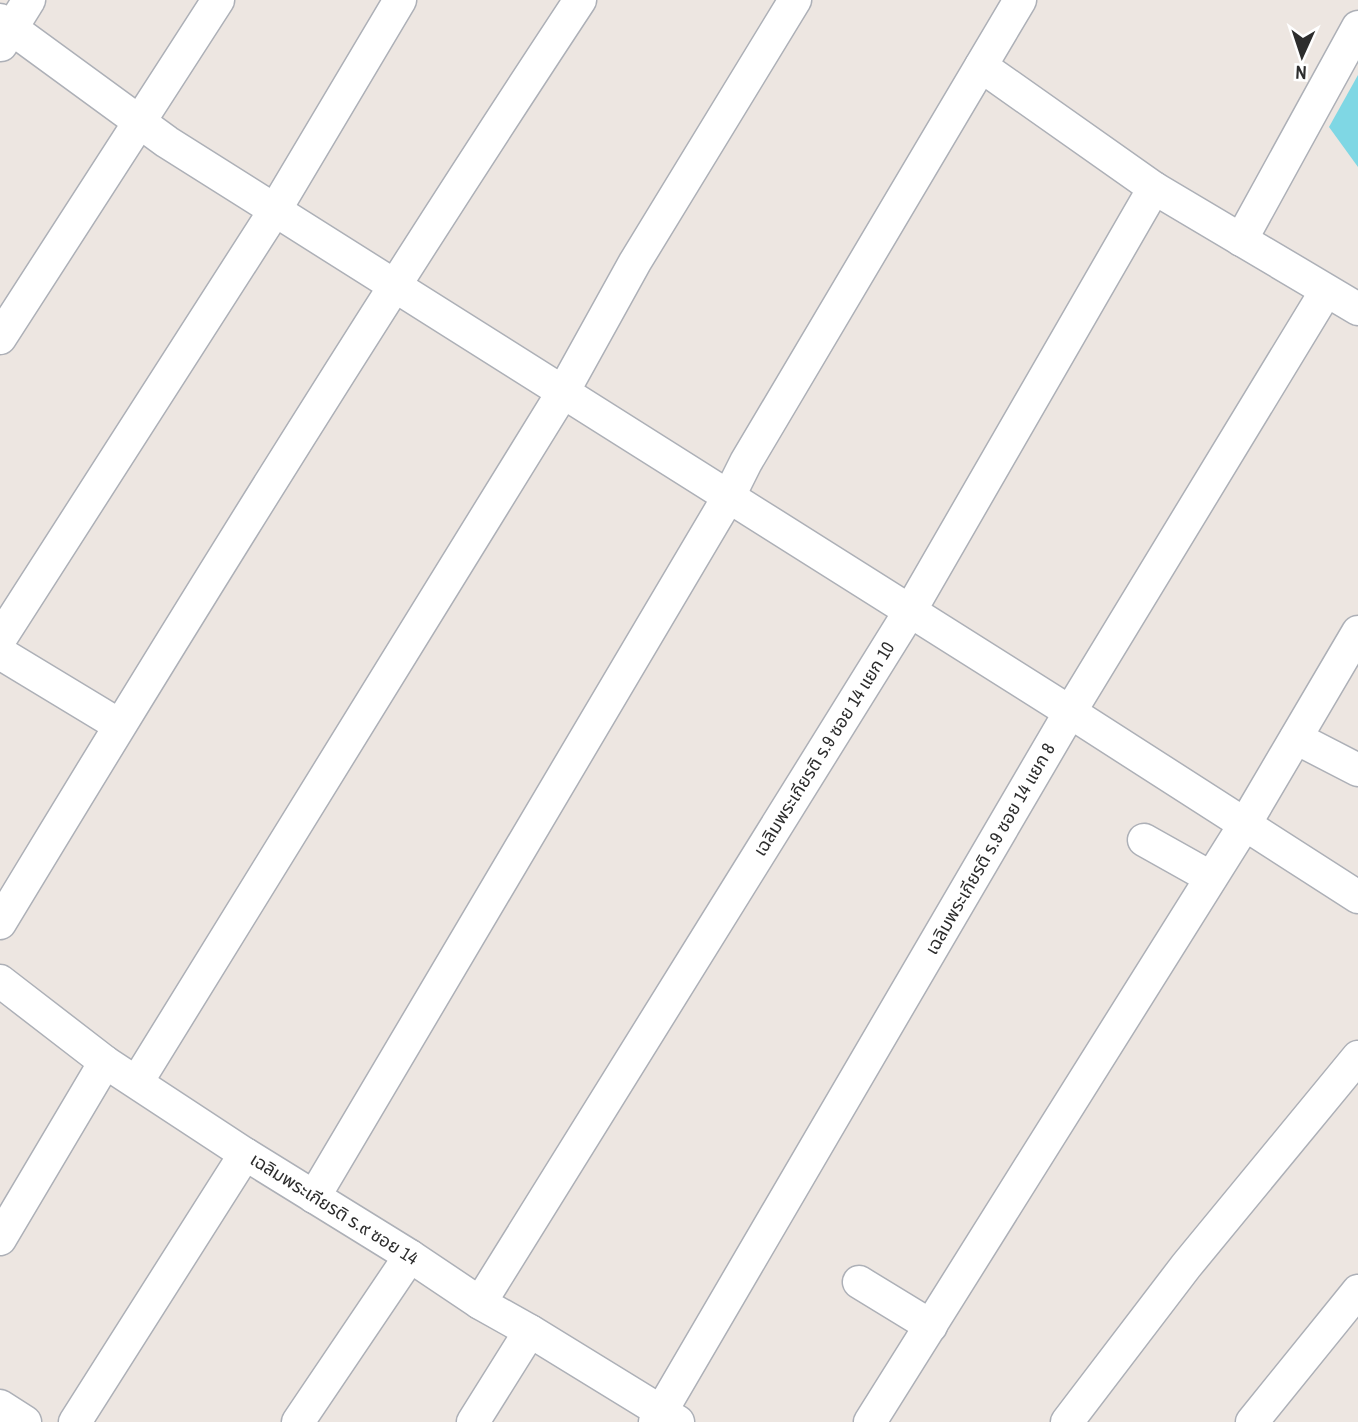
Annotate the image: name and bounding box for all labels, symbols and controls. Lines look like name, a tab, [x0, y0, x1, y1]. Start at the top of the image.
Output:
north arrow	[1267, 21, 1337, 91]
text: N	[1295, 60, 1307, 86]
street label: เฉลิมพระเกียรติ ร.9 ซอย 14 แยก 10	[747, 637, 900, 861]
street label: เฉลิมพระเกียรติ ร.9 ซอย 14 แยก 8	[919, 738, 1060, 959]
street label: เฉลิมพระเกียรติ ร.๙ ซอย 14	[246, 1147, 423, 1270]

